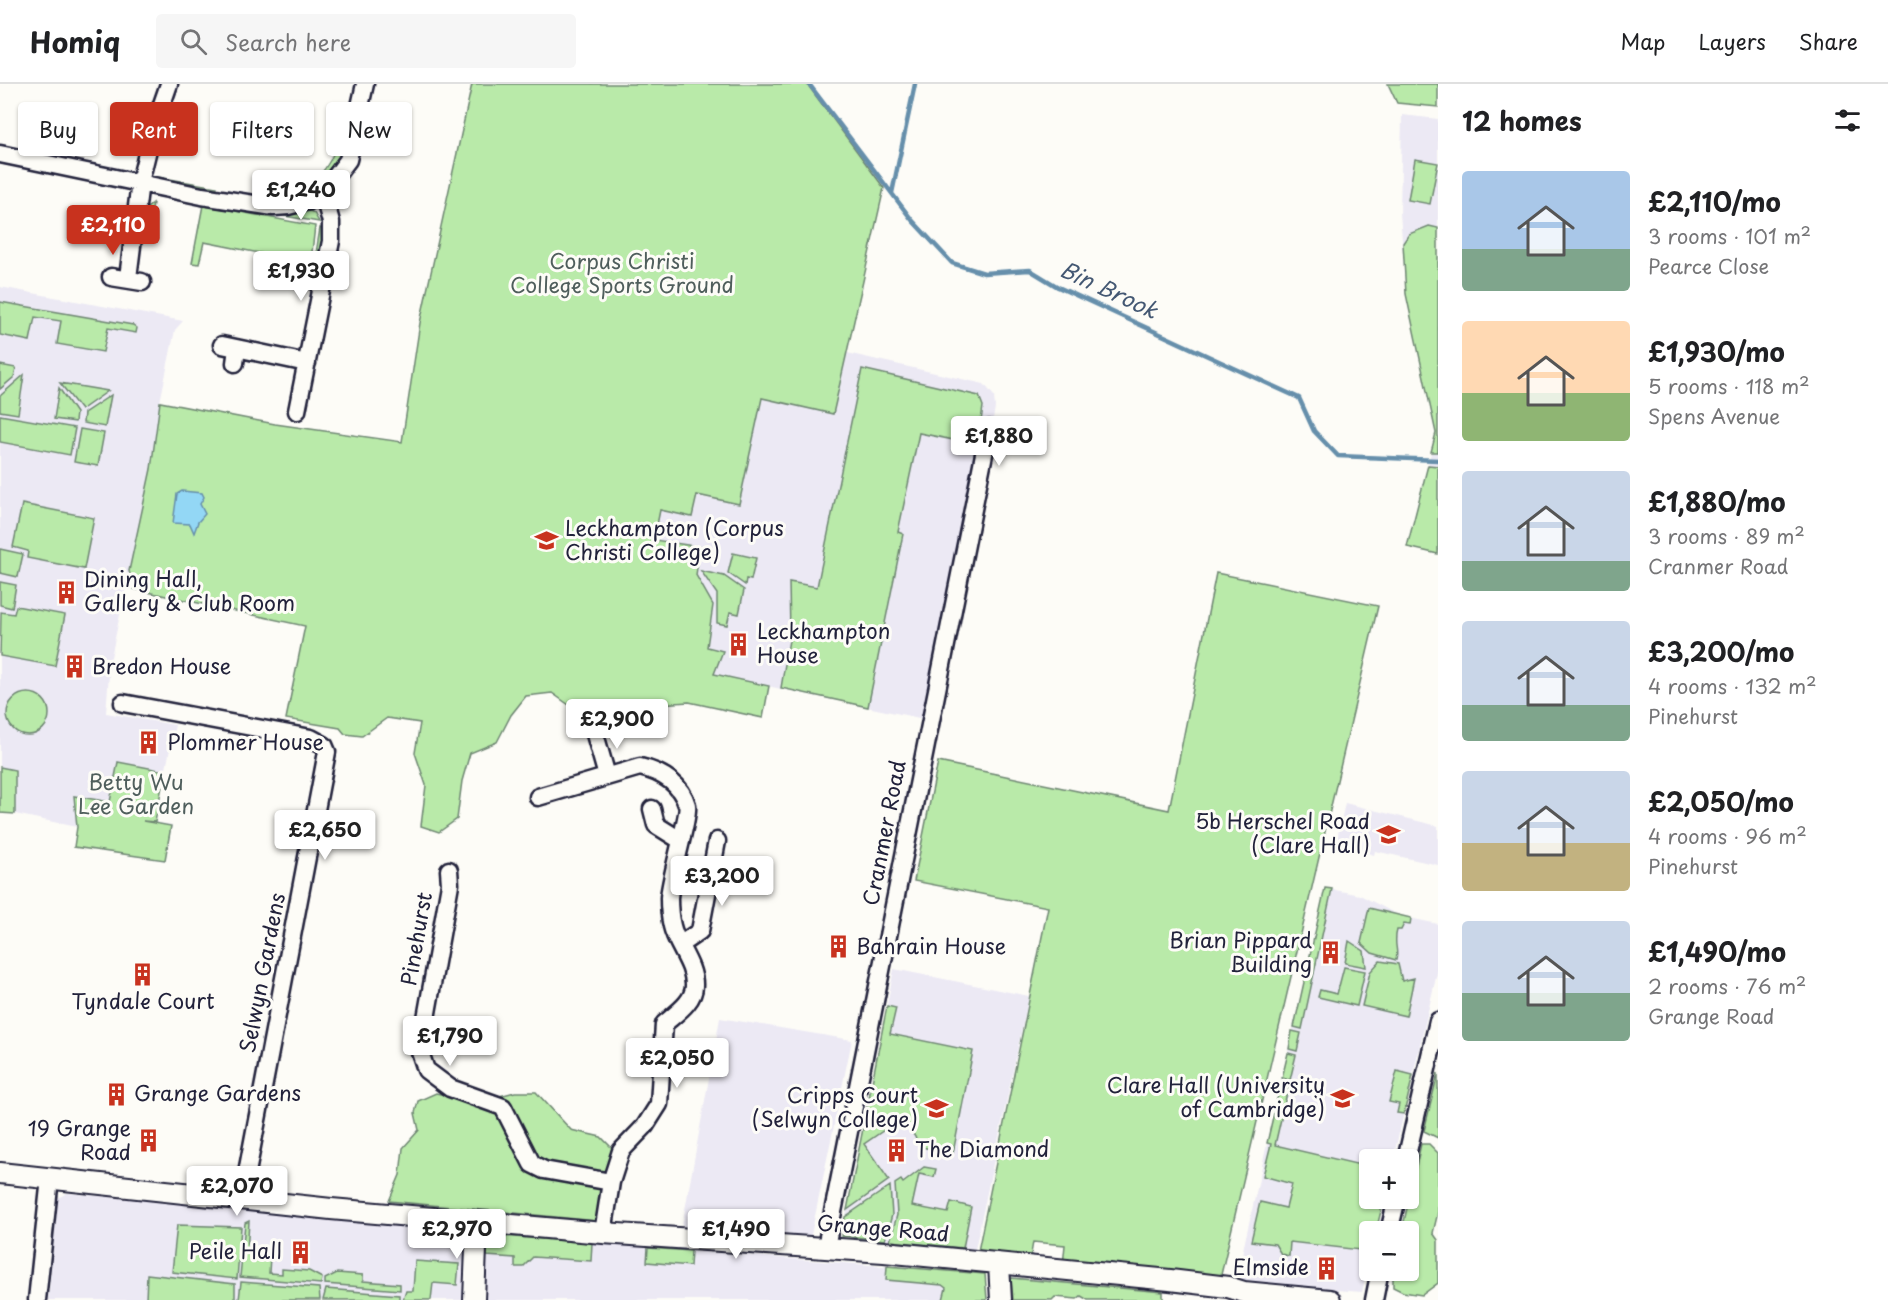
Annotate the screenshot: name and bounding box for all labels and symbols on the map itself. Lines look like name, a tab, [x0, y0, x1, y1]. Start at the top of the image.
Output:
pin: £1,240	[252, 170, 350, 221]
pin: £2,110	[64, 205, 162, 256]
park label: Corpus Christi College Sports Ground	[510, 244, 734, 300]
pin: £1,930	[252, 251, 350, 302]
water label: Bin Brook	[1055, 252, 1165, 326]
pin: £1,880	[950, 416, 1048, 467]
place label: Leckhampton (Corpus Christi College)	[565, 511, 784, 567]
school or university icon: Leckhampton (Corpus Christi College)	[534, 528, 560, 554]
place label: Dining Hall, Gallery & Club Room	[84, 562, 295, 618]
building icon: Dining Hall, Gallery & Club Room	[53, 579, 79, 605]
place label: Leckhampton House	[757, 614, 890, 670]
building icon: Leckhampton House	[726, 631, 752, 657]
place label: Bredon House	[92, 649, 231, 681]
building icon: Bredon House	[61, 654, 87, 680]
pin: £2,900	[568, 699, 666, 750]
place label: Plommer House	[167, 725, 324, 757]
building icon: Plommer House	[136, 730, 162, 756]
street label: Cranmer Road	[853, 757, 913, 908]
park label: Betty Wu Lee Garden	[78, 765, 194, 821]
place label: 5b Herschel Road (Clare Hall)	[1195, 804, 1370, 860]
pin: £2,650	[276, 810, 374, 861]
school or university icon: 5b Herschel Road (Clare Hall)	[1375, 821, 1401, 847]
pin: £3,200	[673, 856, 771, 907]
street label: Pinehurst	[391, 889, 439, 988]
street label: Selwyn Gardens	[230, 890, 292, 1055]
place label: Brian Pippard Building	[1169, 923, 1312, 979]
place label: Bahrain House	[856, 929, 1006, 961]
building icon: Bahrain House	[825, 934, 851, 960]
building icon: Brian Pippard Building	[1317, 940, 1343, 966]
building icon: Tyndale Court	[130, 961, 156, 987]
place label: Tyndale Court	[71, 984, 215, 1016]
pin: £1,790	[401, 1016, 499, 1067]
pin: £2,050	[628, 1038, 726, 1089]
place label: Clare Hall (University of Cambridge)	[1107, 1068, 1325, 1124]
place label: Grange Gardens	[134, 1076, 301, 1108]
place label: Cripps Court (Selwyn College)	[752, 1078, 918, 1134]
building icon: Grange Gardens	[103, 1081, 129, 1107]
school or university icon: Clare Hall (University of Cambridge)	[1330, 1085, 1356, 1111]
school or university icon: Cripps Court (Selwyn College)	[923, 1095, 949, 1121]
place label: 19 Grange Road	[28, 1111, 131, 1167]
building icon: 19 Grange Road	[136, 1128, 162, 1154]
place label: The Diamond	[915, 1132, 1049, 1164]
building icon: The Diamond	[884, 1137, 910, 1163]
pin: £2,070	[188, 1166, 286, 1217]
street label: Grange Road	[816, 1205, 951, 1249]
pin: £2,970	[408, 1209, 506, 1260]
pin: £1,490	[687, 1209, 785, 1260]
place label: Peile Hall	[189, 1234, 282, 1266]
building icon: Peile Hall	[287, 1239, 313, 1265]
place label: Elmside	[1233, 1250, 1309, 1282]
building icon: Elmside	[1314, 1255, 1340, 1281]

